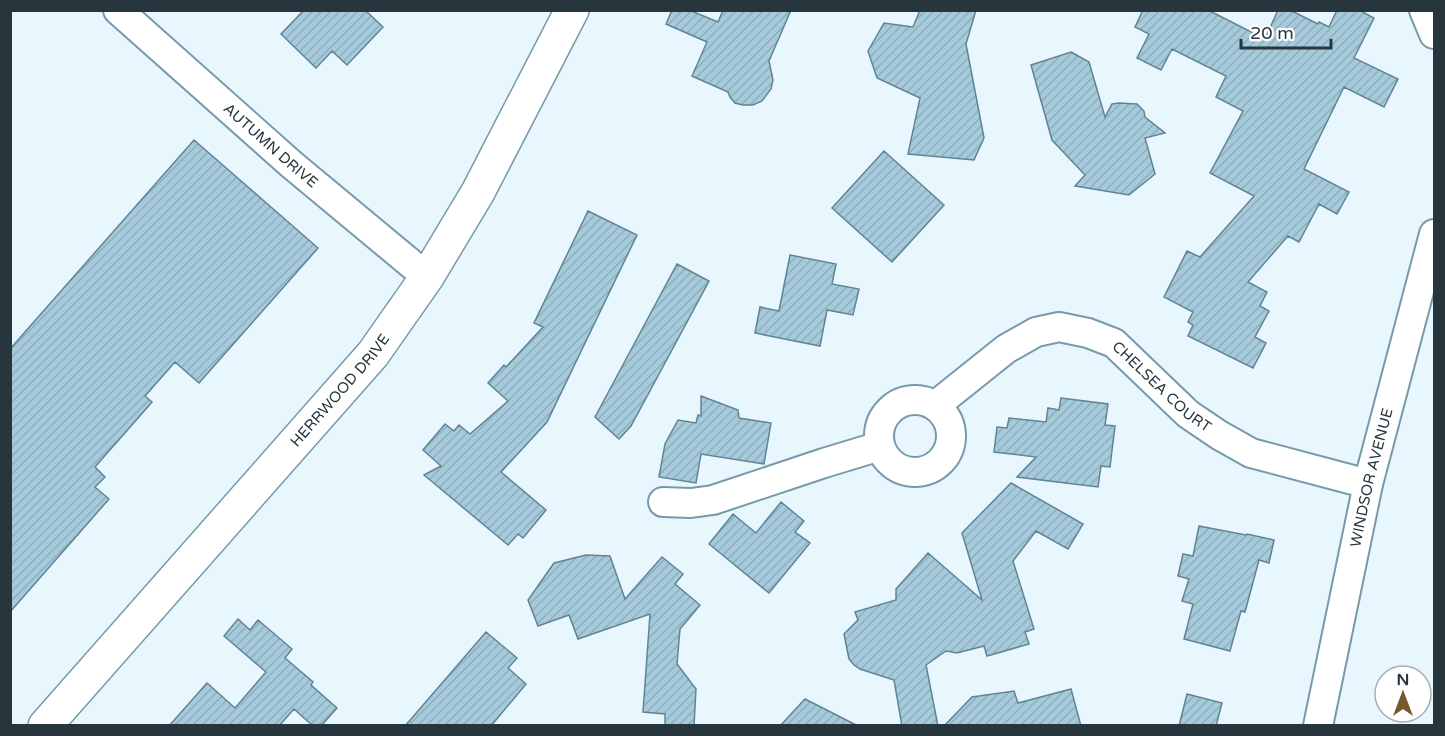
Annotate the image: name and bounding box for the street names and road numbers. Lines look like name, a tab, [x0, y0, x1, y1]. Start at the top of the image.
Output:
street label: AUTUMN DRIVE	[220, 99, 321, 191]
street label: HERRWOOD DRIVE	[287, 330, 393, 450]
street label: CHELSEA COURT	[1109, 337, 1215, 436]
street label: WINDSOR AVENUE	[1346, 406, 1397, 549]

